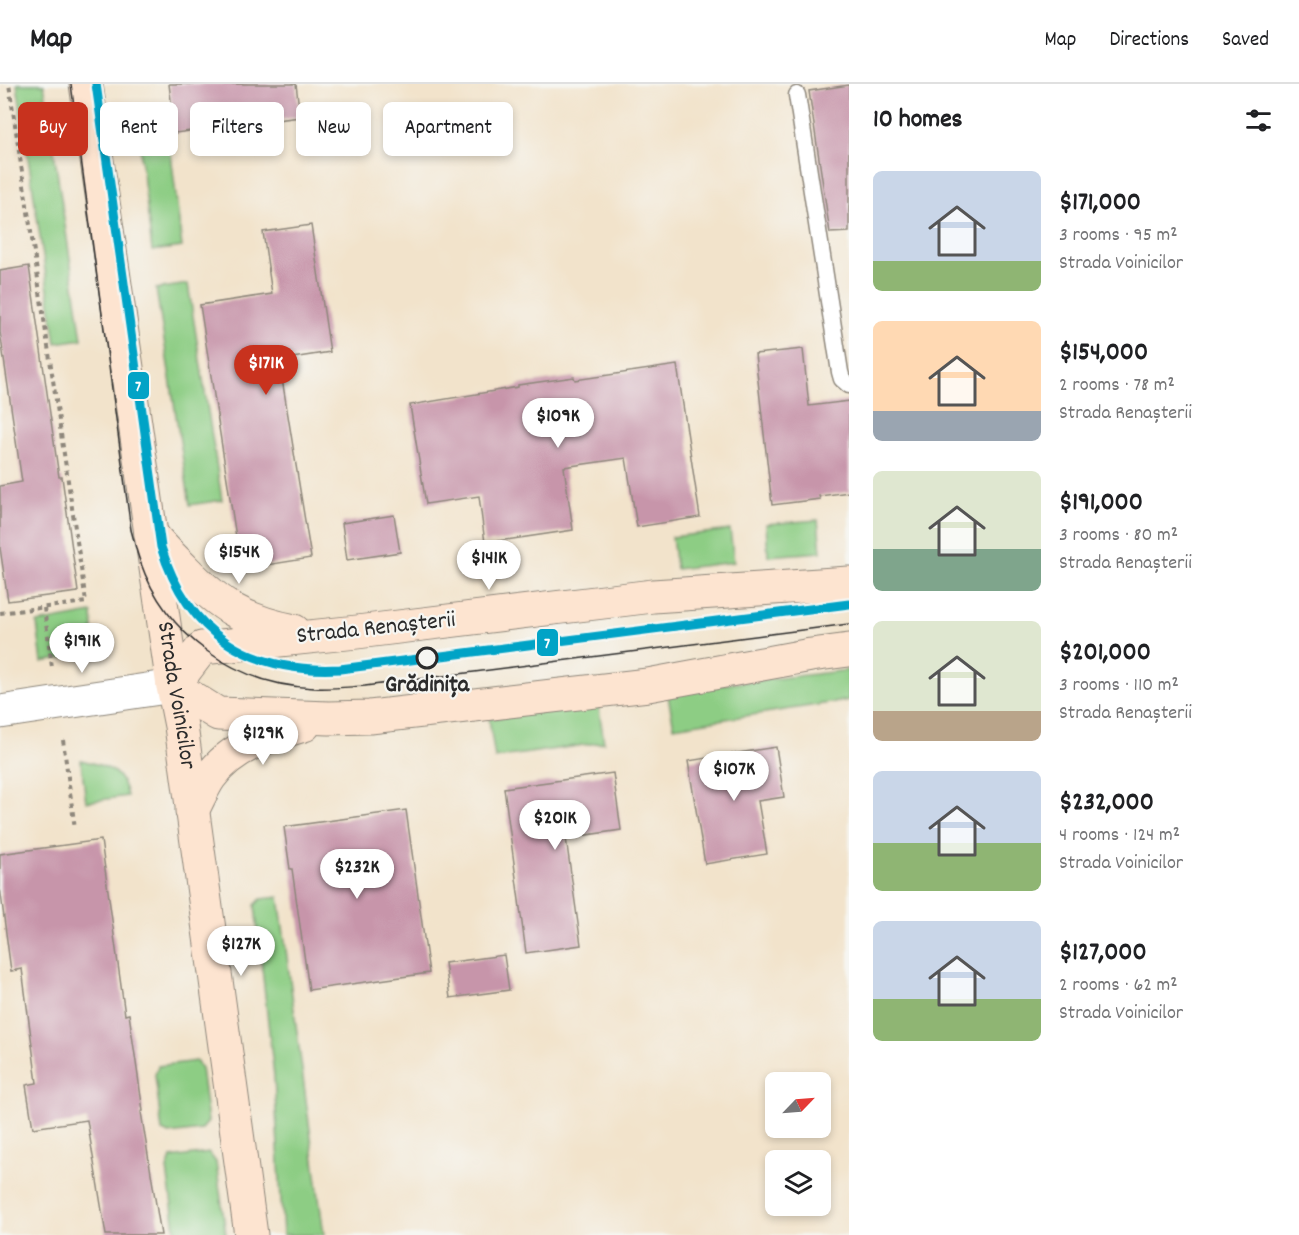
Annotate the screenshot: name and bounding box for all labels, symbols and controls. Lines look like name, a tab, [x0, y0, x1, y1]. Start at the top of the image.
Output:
text: Map	[30, 21, 72, 61]
text: Map	[1045, 26, 1076, 56]
text: Directions	[1109, 26, 1189, 56]
text: Saved	[1222, 26, 1269, 56]
chip: Buy	[18, 102, 88, 156]
chip: Rent	[100, 102, 178, 156]
chip: Filters	[190, 102, 284, 156]
chip: New	[296, 102, 371, 156]
chip: Apartment	[383, 102, 513, 156]
text: 10 homes	[873, 102, 963, 139]
icon: filters	[1242, 104, 1275, 137]
text: $171,000	[1059, 185, 1141, 222]
icon: home	[921, 195, 993, 267]
text: 3 rooms · 95 m²	[1059, 222, 1178, 250]
text: Strada Voinicilor	[1059, 250, 1183, 278]
text: $154,000	[1059, 335, 1148, 372]
pin: $171K	[224, 345, 308, 396]
icon: home	[921, 345, 993, 417]
text: $171K	[248, 350, 284, 378]
line badge: 7	[127, 371, 150, 400]
text: 2 rooms · 78 m²	[1059, 372, 1175, 400]
text: 7	[135, 376, 141, 399]
pin: $109K	[516, 398, 600, 449]
text: Strada Renașterii	[1059, 400, 1192, 428]
text: $109K	[536, 403, 580, 431]
text: $191,000	[1059, 485, 1143, 522]
icon: home	[921, 495, 993, 567]
text: 3 rooms · 80 m²	[1059, 522, 1178, 550]
pin: $154K	[197, 534, 281, 585]
text: $154K	[218, 539, 260, 567]
pin: $141K	[447, 540, 531, 591]
text: $141K	[471, 545, 507, 573]
text: Strada Renașterii	[1059, 550, 1192, 578]
street label: Strada Renașterii	[295, 604, 457, 654]
street label: Strada Voinicilor	[147, 619, 204, 772]
pin: $191K	[40, 623, 124, 674]
text: $191K	[63, 628, 101, 656]
line badge: 7	[536, 628, 559, 657]
text: 7	[544, 633, 550, 656]
text: $201,000	[1059, 635, 1151, 672]
icon: home	[921, 645, 993, 717]
marker: Grădinița	[416, 647, 438, 669]
place label: Grădinița	[385, 669, 470, 703]
text: 3 rooms · 110 m²	[1059, 672, 1179, 700]
text: Strada Renașterii	[1059, 700, 1192, 728]
pin: $129K	[221, 715, 305, 766]
text: $129K	[242, 720, 284, 748]
pin: $107K	[692, 751, 776, 802]
text: $107K	[713, 756, 755, 784]
text: $232,000	[1059, 785, 1154, 822]
icon: home	[921, 795, 993, 867]
pin: $201K	[513, 800, 597, 851]
text: $201K	[533, 805, 577, 833]
text: 4 rooms · 124 m²	[1059, 822, 1180, 850]
pin: $232K	[315, 849, 399, 900]
text: Strada Voinicilor	[1059, 850, 1183, 878]
text: $232K	[334, 854, 380, 882]
pin: $127K	[199, 926, 283, 977]
text: $127K	[221, 931, 261, 959]
text: $127,000	[1059, 935, 1147, 972]
icon: home	[921, 945, 993, 1017]
text: 2 rooms · 62 m²	[1059, 972, 1178, 1000]
text: Strada Voinicilor	[1059, 1000, 1183, 1028]
north arrow	[765, 1072, 831, 1138]
map controls	[765, 1072, 831, 1216]
button: layers	[765, 1150, 831, 1216]

